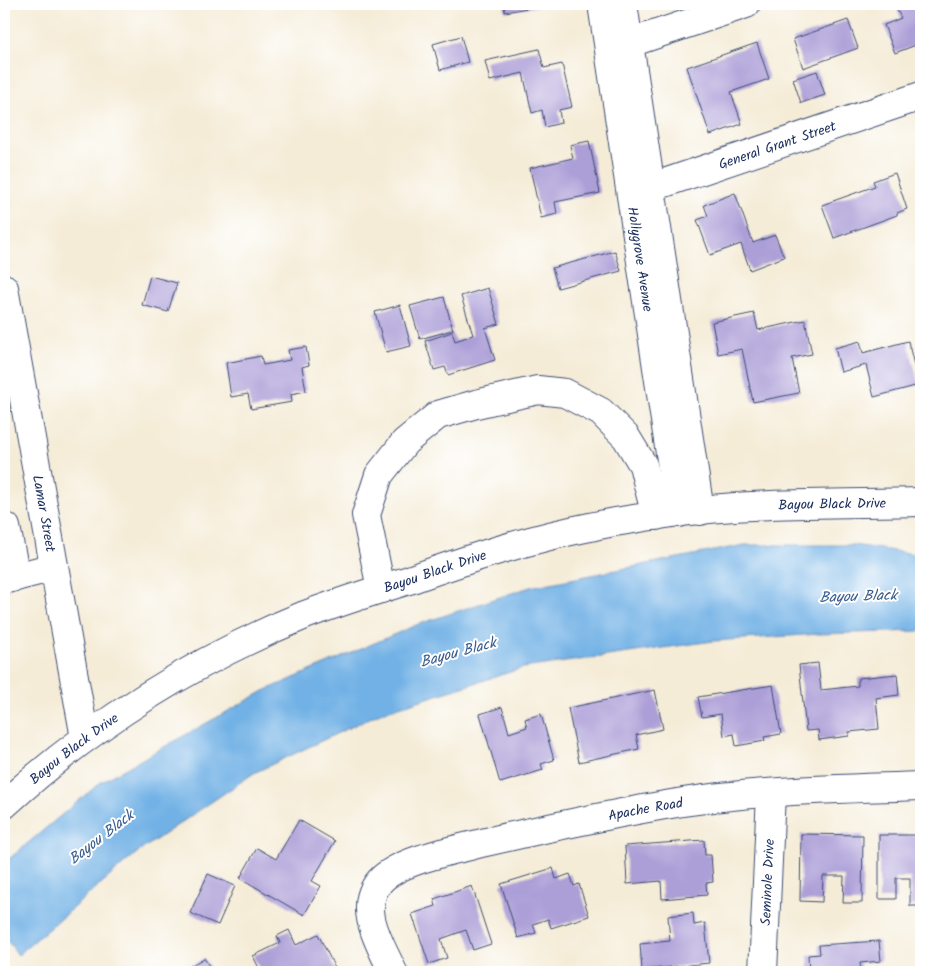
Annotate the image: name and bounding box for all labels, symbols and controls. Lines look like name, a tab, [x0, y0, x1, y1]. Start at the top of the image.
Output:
street label: General Grant Street	[716, 115, 840, 176]
street label: Hollygrove Avenue	[621, 205, 659, 314]
street label: Lamar Street	[26, 473, 61, 554]
street label: Bayou Black Drive	[778, 493, 887, 517]
street label: Bayou Black Drive	[381, 544, 490, 599]
water label: Bayou Black	[819, 584, 899, 610]
water label: Bayou Black	[418, 631, 501, 675]
street label: Bayou Black Drive	[25, 707, 124, 790]
street label: Apache Road	[606, 792, 686, 827]
water label: Bayou Black	[64, 803, 141, 871]
street label: Seminole Drive	[755, 838, 781, 926]

